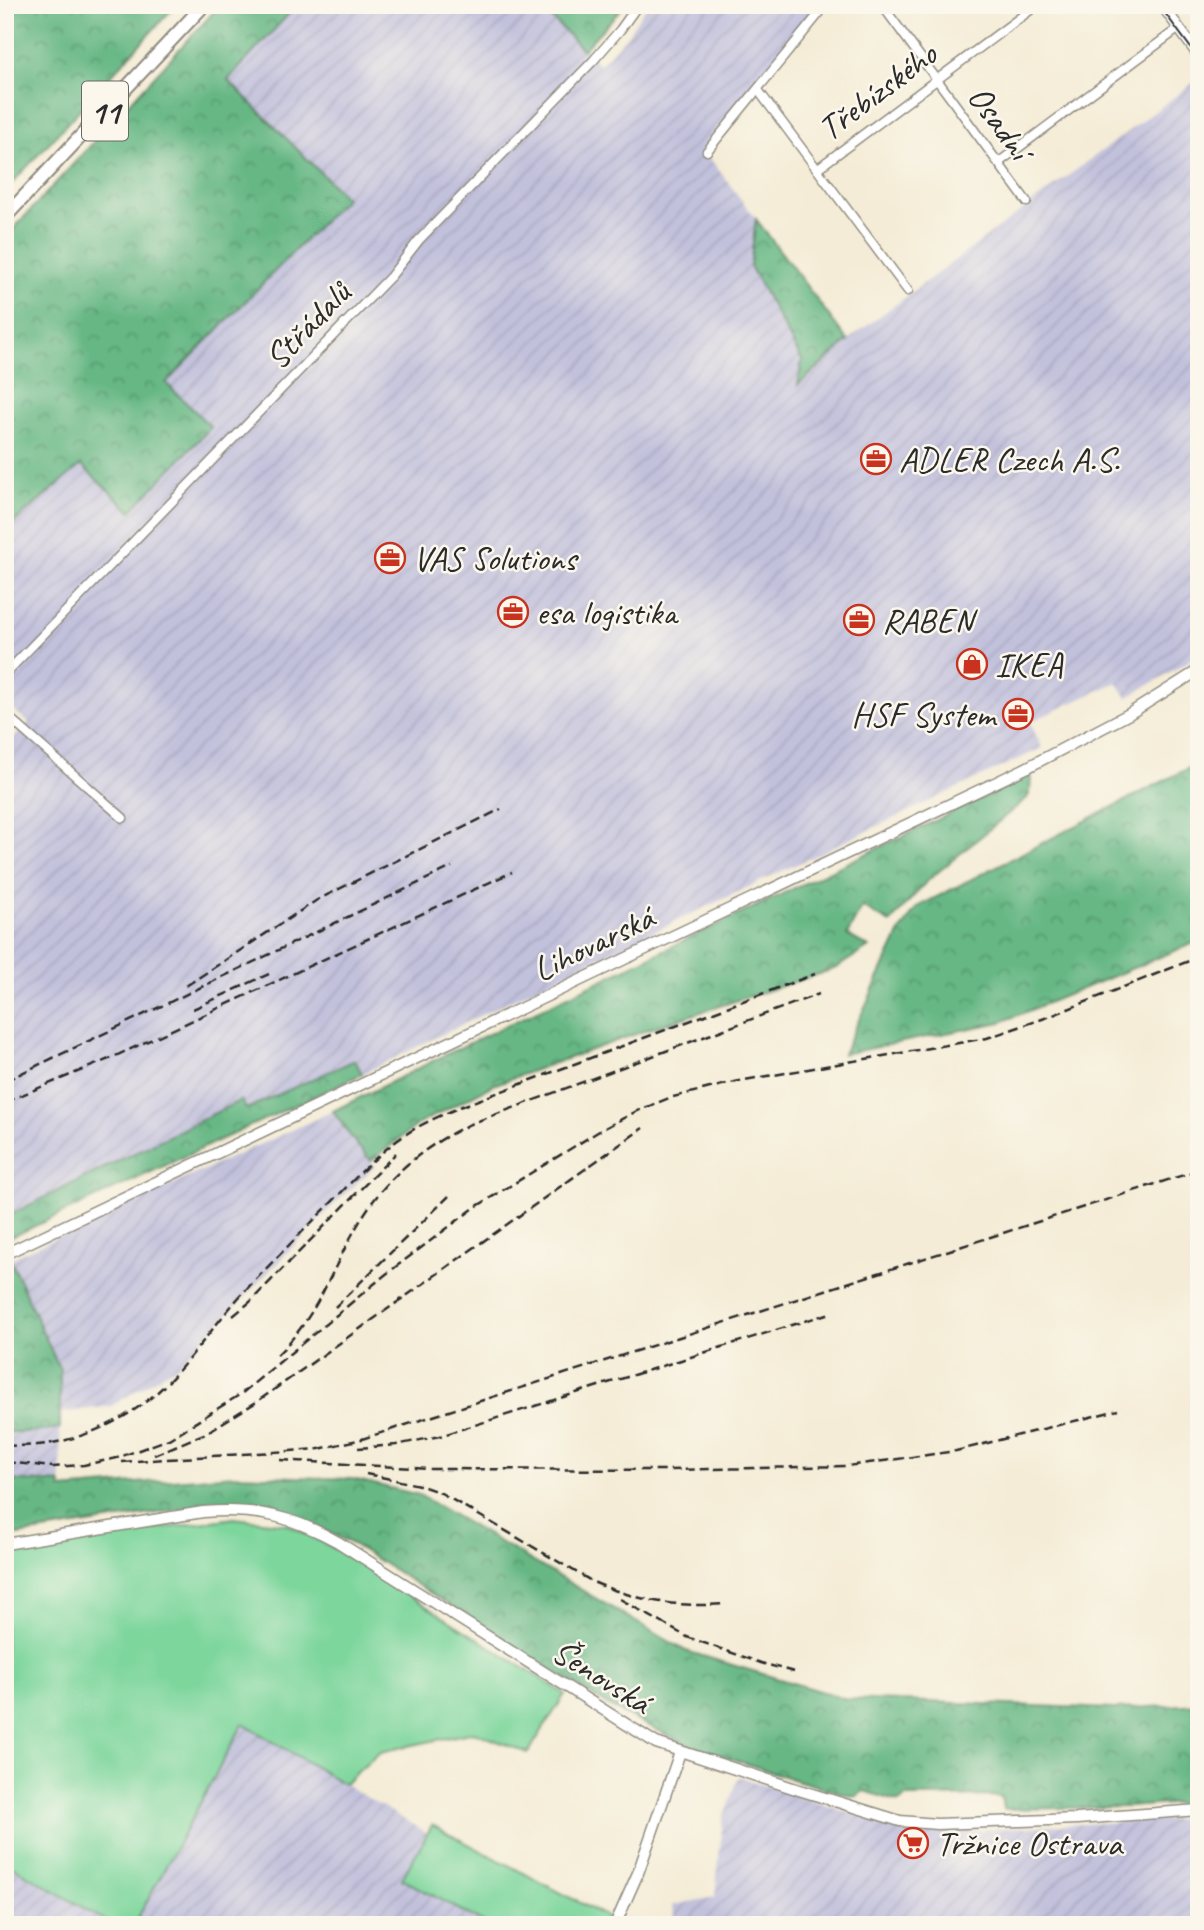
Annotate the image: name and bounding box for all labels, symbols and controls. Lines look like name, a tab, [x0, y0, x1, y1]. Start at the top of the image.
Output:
street label: Třebízského	[809, 31, 947, 151]
street label: Osadní	[958, 76, 1045, 173]
road number: 11	[82, 82, 128, 140]
street label: Střádalů	[255, 270, 361, 379]
place label: ADLER Czech A.S.	[899, 437, 1120, 482]
office icon: ADLER Czech A.S.	[859, 442, 893, 476]
place label: VAS Solutions	[413, 536, 579, 581]
office icon: VAS Solutions	[373, 541, 407, 575]
place label: esa logistika	[536, 590, 679, 635]
office icon: esa logistika	[496, 595, 530, 629]
place label: RABEN	[882, 598, 979, 643]
office icon: RABEN	[842, 603, 876, 637]
place label: IKEA	[995, 642, 1064, 687]
shop icon: IKEA	[955, 647, 989, 681]
place label: HSF System	[851, 692, 998, 737]
office icon: HSF System	[1001, 697, 1035, 731]
street label: Lihovarská	[525, 893, 664, 992]
street label: Šenovská	[544, 1629, 663, 1726]
place label: Tržnice Ostrava	[936, 1821, 1125, 1866]
supermarket icon: Tržnice Ostrava	[896, 1826, 930, 1860]

